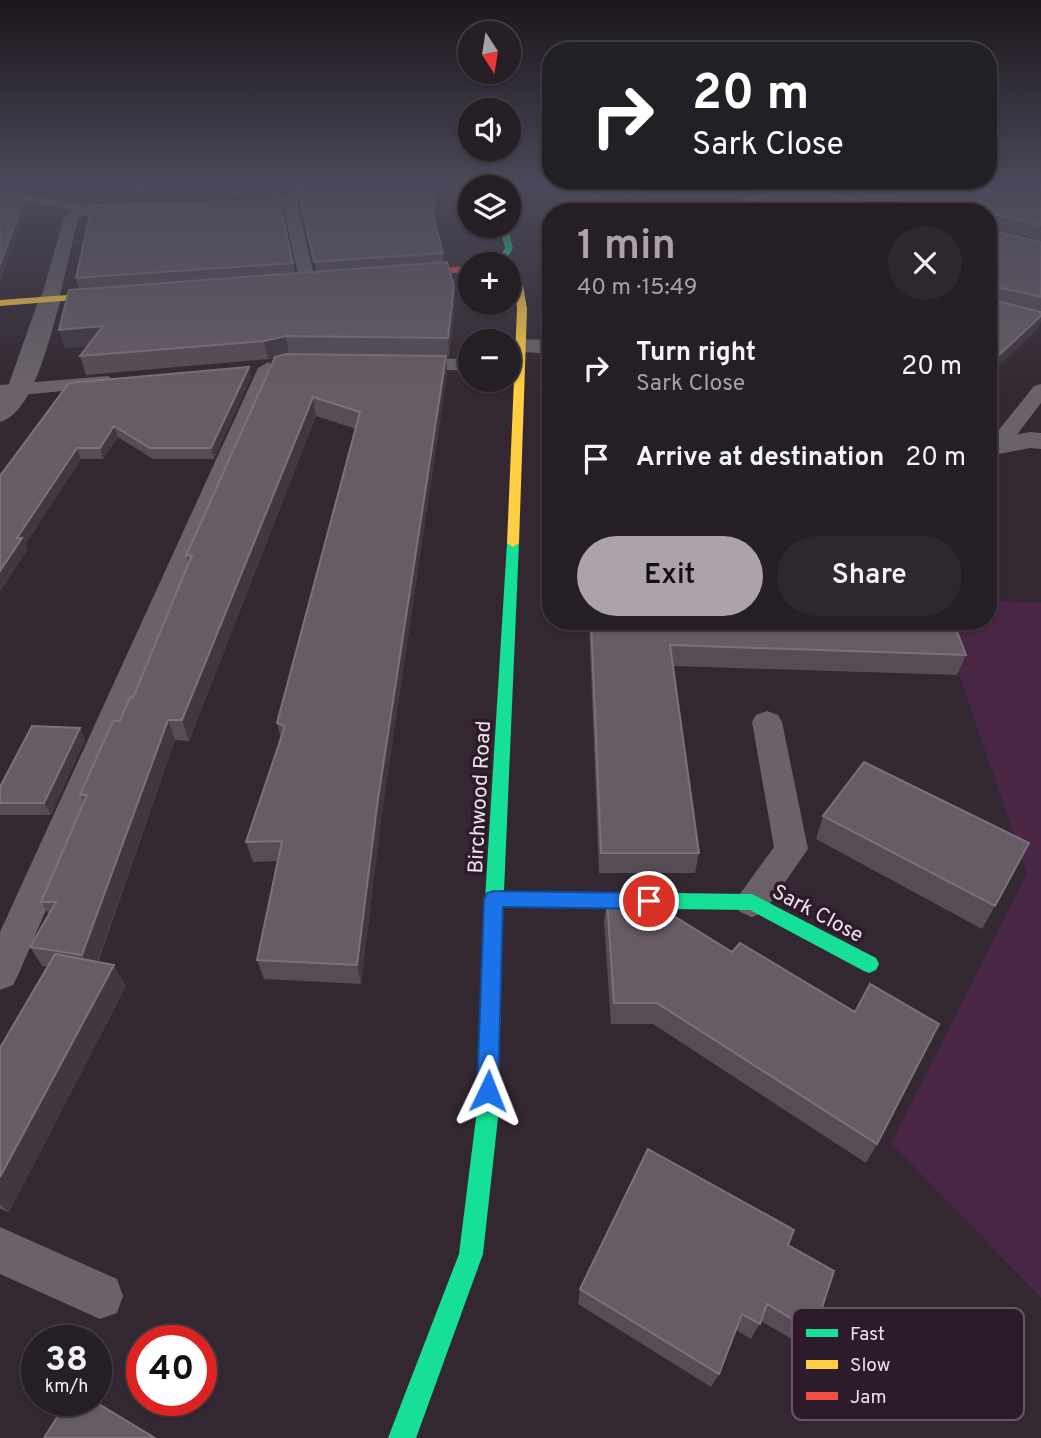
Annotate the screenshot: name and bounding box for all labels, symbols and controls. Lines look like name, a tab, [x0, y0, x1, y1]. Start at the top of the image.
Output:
north arrow	[458, 21, 522, 84]
map controls	[458, 21, 521, 392]
text: 20 m	[692, 65, 809, 127]
icon: right	[577, 70, 668, 161]
button: sound	[458, 98, 521, 161]
text: Sark Close	[692, 126, 844, 166]
button: layers	[458, 175, 521, 238]
text: 1 min	[577, 221, 676, 274]
button: close	[888, 226, 962, 300]
button: +	[458, 252, 521, 315]
text: 40 m · 15:49	[577, 274, 697, 303]
button: −	[458, 329, 521, 392]
text: Turn right	[636, 337, 756, 370]
icon: right	[577, 349, 615, 387]
text: 20 m	[901, 351, 962, 384]
text: Sark Close	[636, 370, 745, 399]
icon: arrive	[577, 440, 615, 478]
text: Arrive at destination	[636, 442, 884, 475]
text: 20 m	[905, 442, 966, 475]
button: Exit	[577, 536, 763, 616]
button: Share	[777, 536, 962, 616]
street label: Birchwood Road	[463, 720, 498, 874]
pin	[619, 871, 679, 931]
street label: Sark Close	[767, 879, 868, 950]
icon: arrive	[630, 882, 668, 920]
position arrow	[451, 1054, 525, 1128]
legend	[792, 1308, 1024, 1420]
text: Fast	[850, 1323, 885, 1347]
speed limit sign: 40	[126, 1325, 217, 1416]
text: 38	[45, 1339, 88, 1383]
text: Slow	[850, 1354, 890, 1378]
text: km/h	[45, 1376, 88, 1399]
text: Jam	[850, 1386, 887, 1410]

